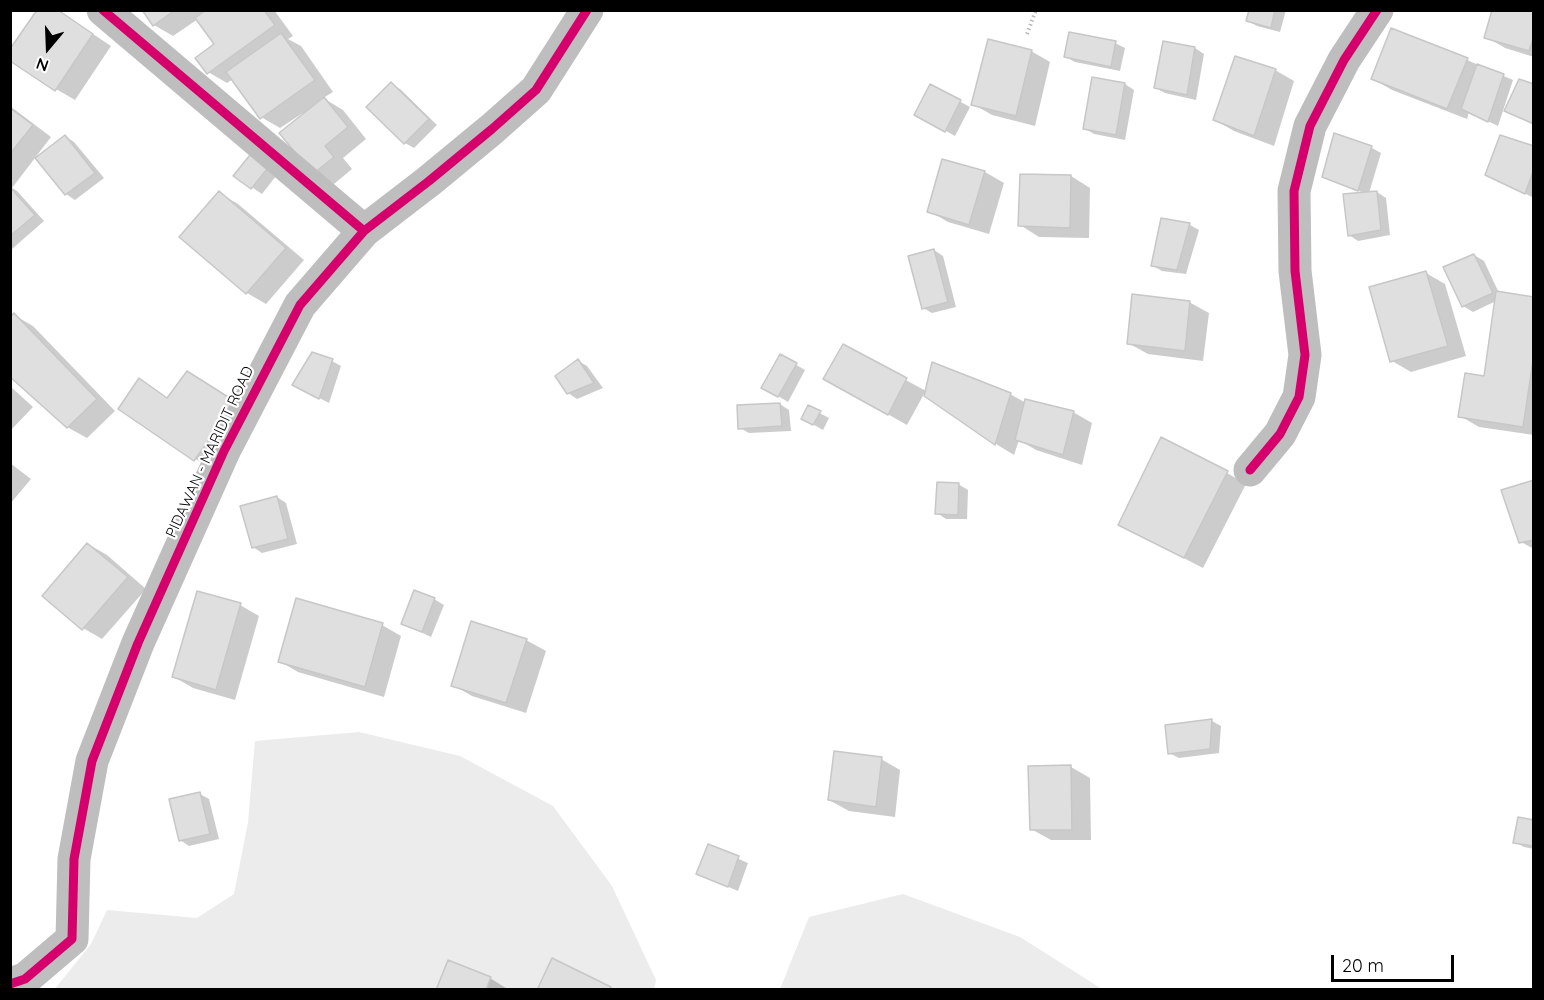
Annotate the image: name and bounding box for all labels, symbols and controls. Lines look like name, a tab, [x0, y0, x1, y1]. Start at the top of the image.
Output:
north arrow	[18, 18, 78, 78]
text: N	[33, 54, 51, 76]
street label: PIDAWAN - MARIDIT ROAD	[162, 363, 258, 541]
scale bar	[1334, 943, 1457, 981]
text: 20 m	[1342, 954, 1384, 977]

